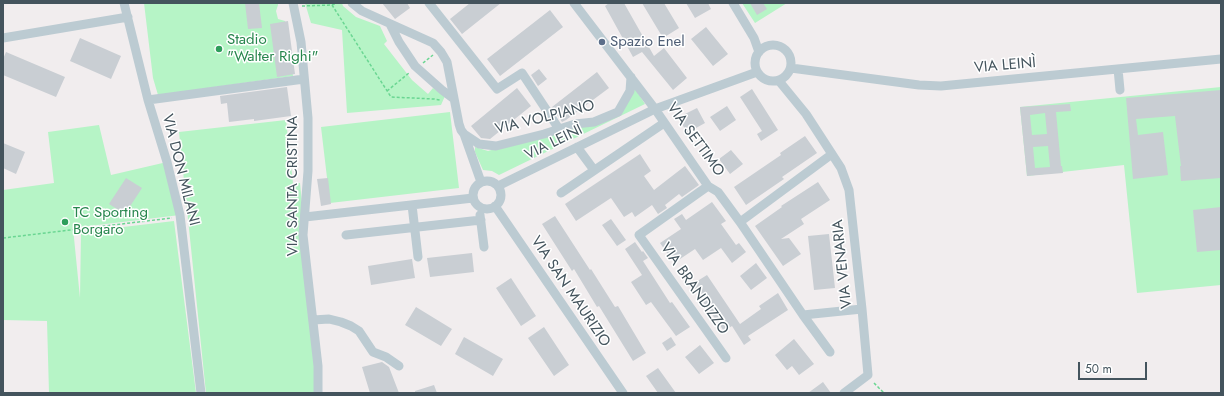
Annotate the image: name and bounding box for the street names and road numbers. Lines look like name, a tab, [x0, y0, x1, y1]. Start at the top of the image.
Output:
street label: VIA LEINÌ	[973, 54, 1037, 78]
street label: VIA VOLPIANO	[494, 97, 596, 139]
street label: VIA SETTIMO	[662, 100, 728, 180]
street label: VIA DON MILANI	[157, 112, 203, 228]
street label: VIA SANTA CRISTINA	[284, 116, 302, 256]
street label: VIA LEINÌ	[522, 121, 586, 165]
street label: VIA VENARIA	[829, 218, 857, 310]
street label: VIA SAN MAURIZIO	[526, 233, 614, 351]
street label: VIA BRANDIZZO	[656, 240, 732, 338]

